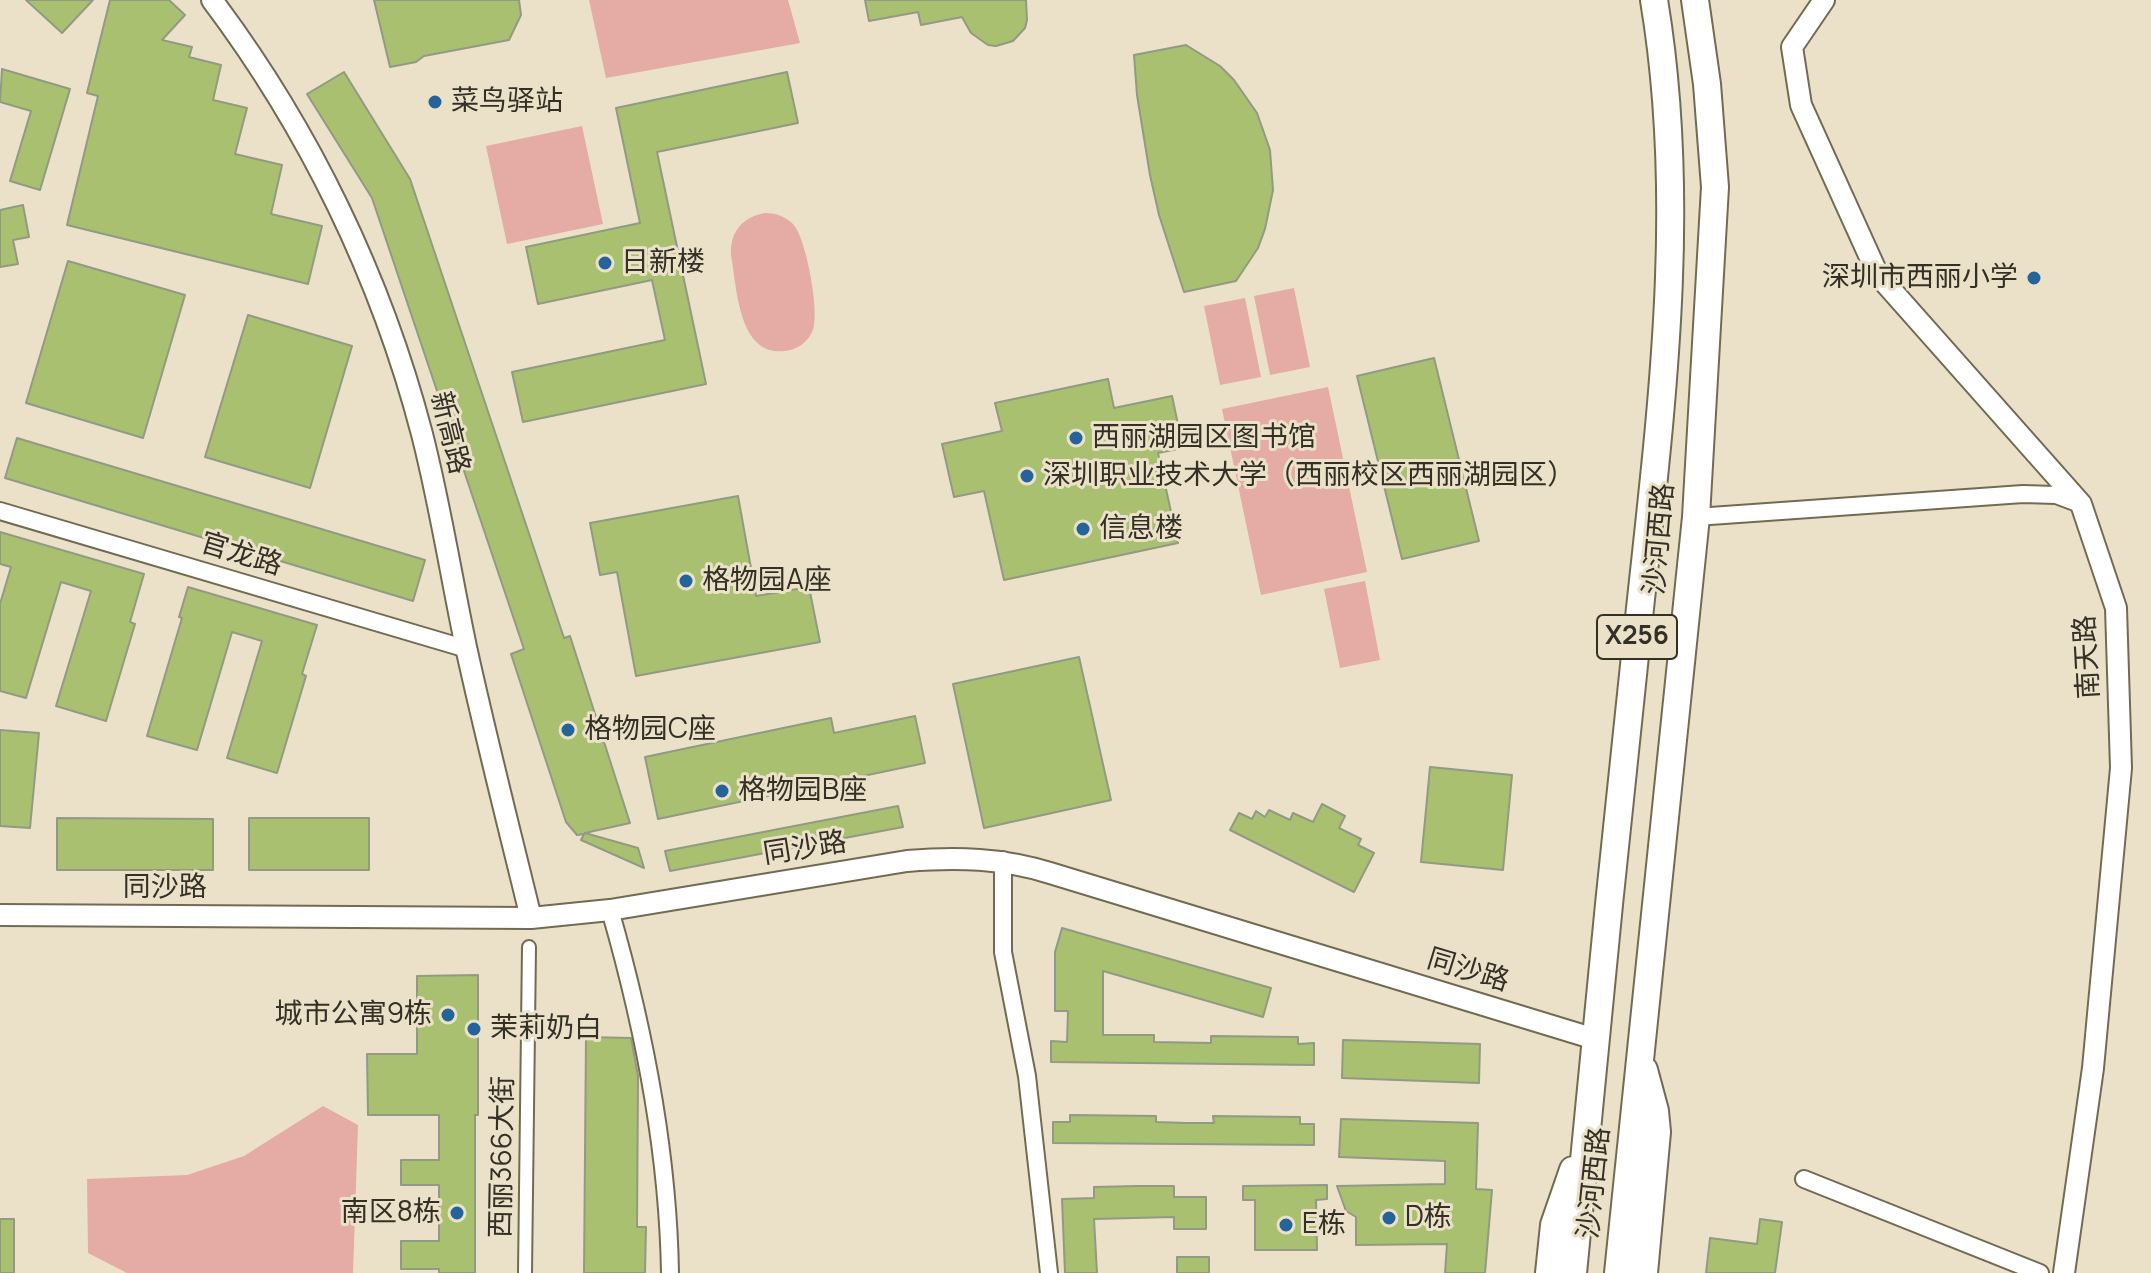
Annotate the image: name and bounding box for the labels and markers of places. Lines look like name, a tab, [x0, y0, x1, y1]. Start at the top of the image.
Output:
place label: 菜鸟驿站	[451, 85, 563, 119]
marker: 菜鸟驿站	[426, 93, 444, 111]
place label: 日新楼	[621, 246, 705, 280]
marker: 日新楼	[596, 254, 614, 272]
place label: 深圳市西丽小学	[1822, 261, 2018, 295]
marker: 深圳市西丽小学	[2025, 269, 2043, 287]
place label: 西丽湖园区图书馆	[1092, 421, 1316, 455]
marker: 西丽湖园区图书馆	[1067, 429, 1085, 447]
place label: 深圳职业技术大学（西丽校区西丽湖园区）	[1043, 459, 1575, 493]
marker: 深圳职业技术大学（西丽校区西丽湖园区）	[1018, 467, 1036, 485]
place label: 信息楼	[1099, 512, 1183, 546]
marker: 信息楼	[1074, 520, 1092, 538]
place label: 格物园A座	[702, 564, 832, 598]
marker: 格物园A座	[677, 572, 695, 590]
place label: 格物园C座	[584, 713, 716, 747]
marker: 格物园C座	[559, 721, 577, 739]
place label: 格物园B座	[738, 774, 867, 808]
marker: 格物园B座	[713, 782, 731, 800]
place label: 城市公寓9栋	[275, 998, 432, 1032]
marker: 城市公寓9栋	[439, 1006, 457, 1024]
place label: 茉莉奶白	[490, 1012, 602, 1046]
marker: 茉莉奶白	[465, 1020, 483, 1038]
place label: 南区8栋	[341, 1196, 441, 1230]
place label: D栋	[1405, 1201, 1452, 1235]
marker: 南区8栋	[448, 1204, 466, 1222]
place label: E栋	[1302, 1208, 1346, 1242]
marker: D栋	[1380, 1209, 1398, 1227]
marker: E栋	[1277, 1216, 1295, 1234]

